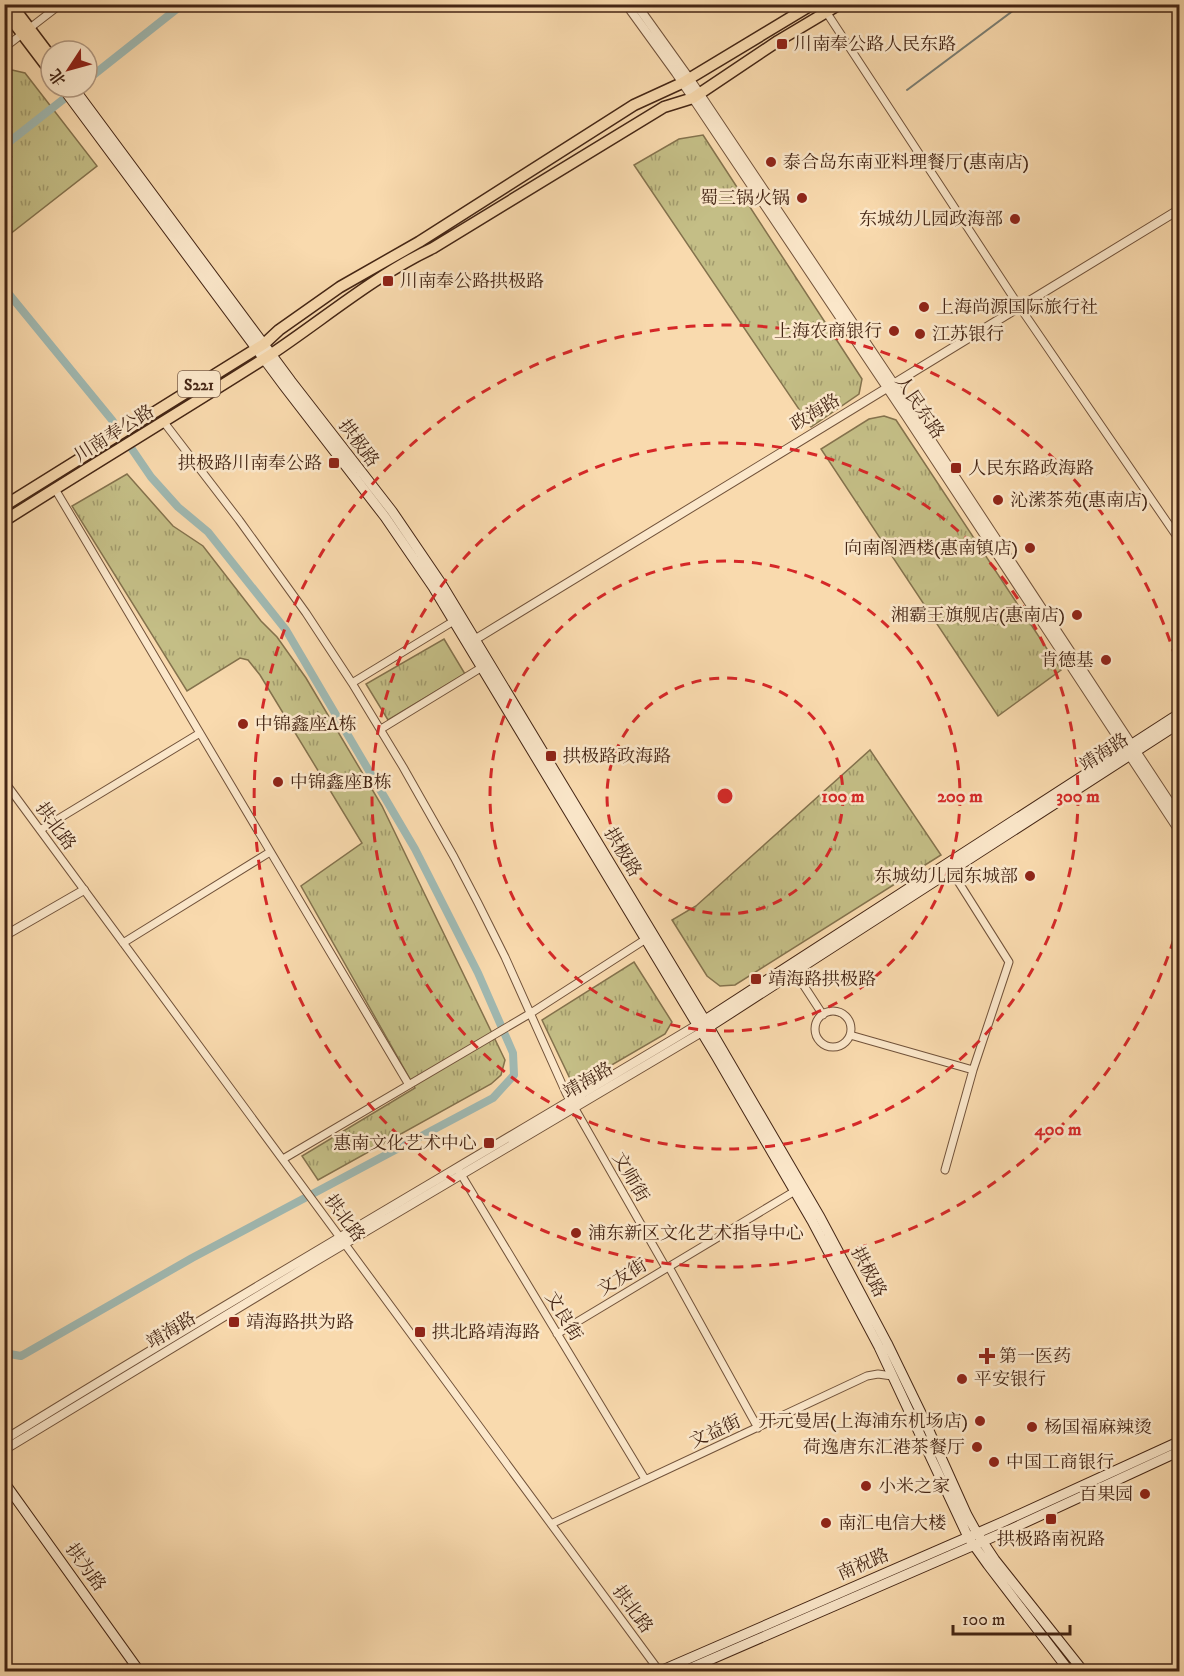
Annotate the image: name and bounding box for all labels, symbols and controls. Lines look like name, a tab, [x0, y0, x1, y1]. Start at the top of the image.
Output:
place label: 川南奉公路人民东路	[794, 34, 956, 56]
marker: 川南奉公路人民东路	[775, 37, 789, 51]
north arrow	[39, 39, 99, 99]
text: 北	[45, 65, 70, 90]
place label: 泰合岛东南亚料理餐厅(惠南店)	[783, 152, 1029, 174]
marker: 泰合岛东南亚料理餐厅(惠南店)	[764, 155, 778, 169]
place label: 蜀三锅火锅	[700, 188, 790, 210]
marker: 蜀三锅火锅	[795, 191, 809, 205]
place label: 东城幼儿园政海部	[859, 209, 1003, 231]
marker: 东城幼儿园政海部	[1008, 212, 1022, 226]
place label: 川南奉公路拱极路	[400, 271, 544, 293]
marker: 川南奉公路拱极路	[381, 274, 395, 288]
place label: 上海尚源国际旅行社	[936, 297, 1098, 319]
marker: 上海尚源国际旅行社	[917, 300, 931, 314]
place label: 上海农商银行	[774, 321, 882, 343]
marker: 上海农商银行	[887, 324, 901, 338]
place label: 江苏银行	[932, 324, 1004, 346]
marker: 江苏银行	[913, 327, 927, 341]
road number: S221	[178, 371, 220, 397]
street label: 人民东路	[890, 372, 948, 444]
street label: 政海路	[787, 390, 844, 436]
street label: 川南奉公路	[71, 401, 159, 467]
street label: 拱极路	[333, 415, 383, 472]
place label: 拱极路川南奉公路	[178, 453, 322, 475]
marker: 拱极路川南奉公路	[327, 456, 341, 470]
place label: 人民东路政海路	[968, 458, 1094, 480]
marker: 人民东路政海路	[949, 461, 963, 475]
place label: 沁潆茶苑(惠南店)	[1010, 490, 1148, 512]
marker: 沁潆茶苑(惠南店)	[991, 493, 1005, 507]
place label: 向南阁酒楼(惠南镇店)	[844, 538, 1018, 560]
marker: 向南阁酒楼(惠南镇店)	[1023, 541, 1037, 555]
place label: 湘霸王旗舰店(惠南店)	[891, 605, 1065, 627]
marker: 湘霸王旗舰店(惠南店)	[1070, 608, 1084, 622]
place label: 肯德基	[1040, 650, 1094, 672]
marker: 肯德基	[1099, 653, 1113, 667]
place label: 中锦鑫座A栋	[255, 714, 356, 736]
marker: 中锦鑫座A栋	[236, 717, 250, 731]
street label: 靖海路	[1076, 729, 1133, 777]
place label: 拱极路政海路	[563, 746, 671, 768]
marker: 拱极路政海路	[544, 749, 558, 763]
place label: 中锦鑫座B栋	[290, 772, 391, 794]
marker: 中锦鑫座B栋	[271, 775, 285, 789]
centre of rings	[715, 786, 735, 806]
text: 100 m	[821, 786, 865, 808]
text: 200 m	[937, 786, 983, 808]
text: 300 m	[1056, 786, 1100, 808]
street label: 拱北路	[30, 798, 80, 855]
street label: 拱极路	[599, 824, 645, 881]
place label: 东城幼儿园东城部	[874, 866, 1018, 888]
marker: 东城幼儿园东城部	[1023, 869, 1037, 883]
place label: 靖海路拱极路	[768, 969, 876, 991]
marker: 靖海路拱极路	[749, 972, 763, 986]
street label: 靖海路	[560, 1058, 617, 1104]
text: 400 m	[1033, 1119, 1082, 1141]
place label: 惠南文化艺术中心	[333, 1133, 477, 1155]
marker: 惠南文化艺术中心	[482, 1136, 496, 1150]
street label: 文师街	[607, 1149, 653, 1206]
street label: 拱北路	[319, 1190, 369, 1247]
place label: 浦东新区文化艺术指导中心	[588, 1223, 804, 1245]
marker: 浦东新区文化艺术指导中心	[569, 1226, 583, 1240]
street label: 拱极路	[846, 1243, 891, 1301]
street label: 文友街	[594, 1255, 651, 1301]
street label: 文良街	[540, 1288, 586, 1345]
street label: 靖海路	[143, 1308, 200, 1354]
place label: 靖海路拱为路	[246, 1312, 354, 1334]
marker: 靖海路拱为路	[227, 1315, 241, 1329]
place label: 拱北路靖海路	[432, 1322, 540, 1344]
marker: 拱北路靖海路	[413, 1325, 427, 1339]
place label: 第一医药	[999, 1346, 1071, 1368]
marker: 第一医药	[980, 1349, 994, 1363]
place label: 平安银行	[974, 1369, 1046, 1391]
marker: 平安银行	[955, 1372, 969, 1386]
street label: 文益街	[686, 1411, 745, 1453]
place label: 开元曼居(上海浦东机场店)	[758, 1411, 968, 1433]
marker: 开元曼居(上海浦东机场店)	[973, 1414, 987, 1428]
place label: 杨国福麻辣烫	[1044, 1417, 1152, 1439]
marker: 杨国福麻辣烫	[1025, 1420, 1039, 1434]
place label: 荷逸唐东汇港茶餐厅	[803, 1437, 965, 1459]
marker: 荷逸唐东汇港茶餐厅	[970, 1440, 984, 1454]
place label: 中国工商银行	[1006, 1452, 1114, 1474]
marker: 中国工商银行	[987, 1455, 1001, 1469]
place label: 小米之家	[878, 1476, 950, 1498]
marker: 小米之家	[859, 1479, 873, 1493]
place label: 百果园	[1079, 1484, 1133, 1506]
marker: 百果园	[1138, 1487, 1152, 1501]
marker: 拱极路南祝路	[1044, 1512, 1058, 1526]
place label: 南汇电信大楼	[838, 1513, 946, 1535]
marker: 南汇电信大楼	[819, 1516, 833, 1530]
place label: 拱极路南祝路	[997, 1529, 1105, 1551]
street label: 拱为路	[60, 1539, 110, 1596]
street label: 南祝路	[834, 1544, 893, 1586]
street label: 拱北路	[607, 1581, 657, 1638]
scale bar	[953, 1598, 1070, 1636]
text: 100 m	[962, 1609, 1005, 1631]

